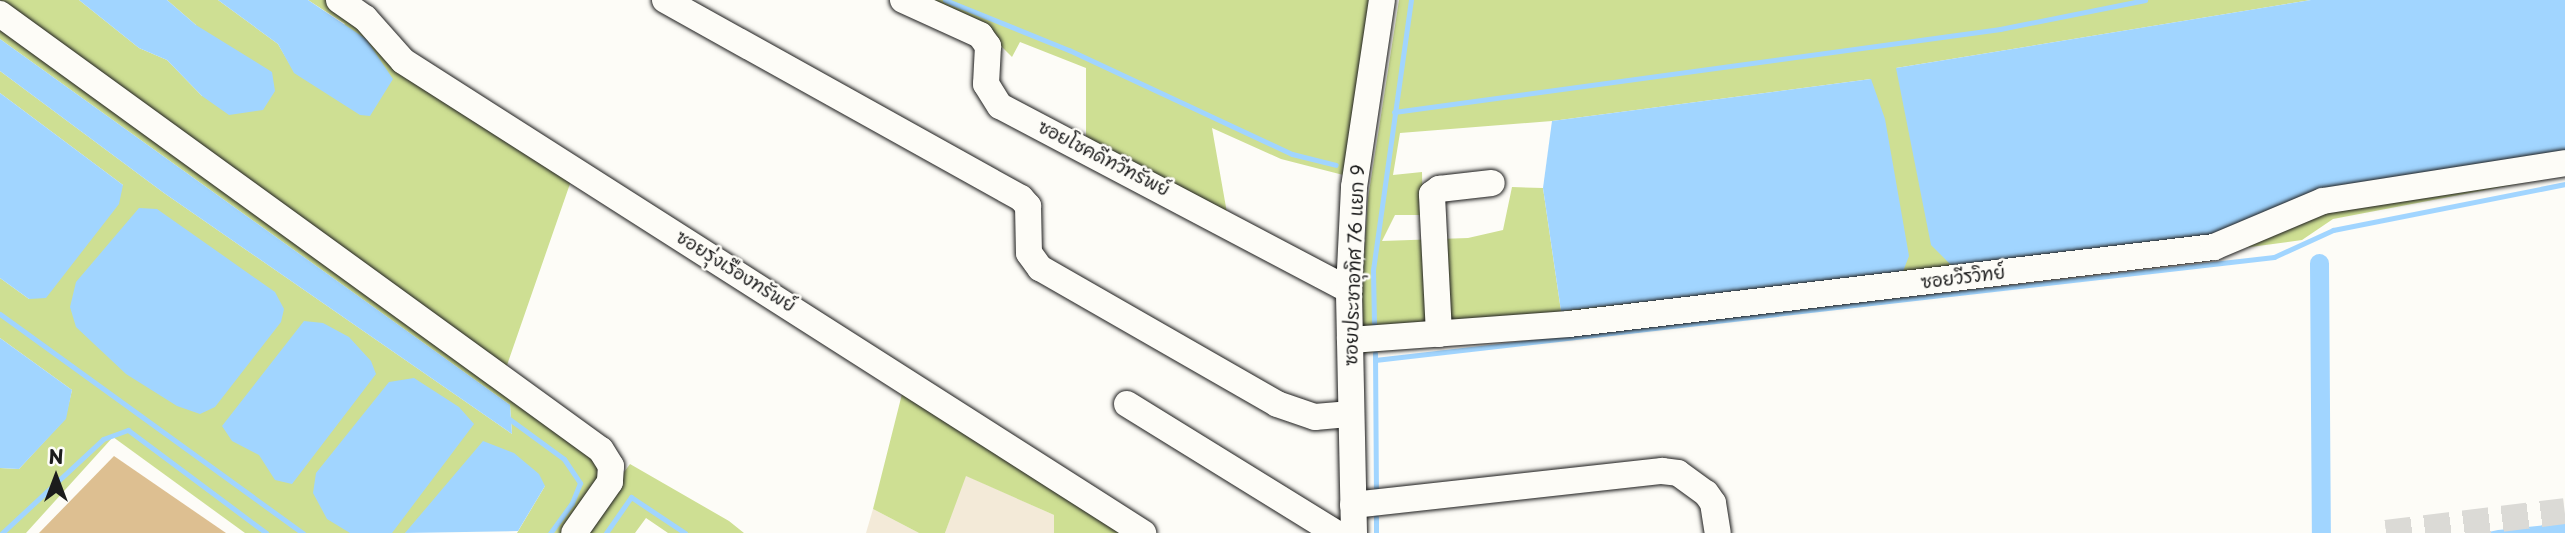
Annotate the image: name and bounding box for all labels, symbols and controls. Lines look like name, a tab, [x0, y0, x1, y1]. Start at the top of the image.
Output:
street label: ซอยโชคดีทวีทรัพย์	[1035, 115, 1173, 201]
street label: ซอยประชาอุทิศ 76 แยก 9	[1340, 164, 1368, 366]
street label: ซอยรุ่งเรืองทรัพย์	[672, 226, 800, 316]
street label: ซอยวีรวิทย์	[1920, 261, 2006, 293]
north arrow	[21, 442, 91, 512]
text: N	[48, 442, 64, 470]

